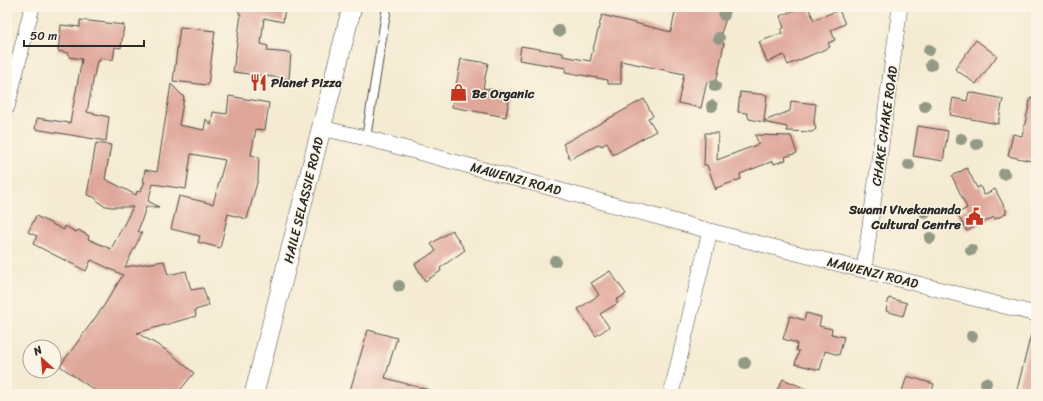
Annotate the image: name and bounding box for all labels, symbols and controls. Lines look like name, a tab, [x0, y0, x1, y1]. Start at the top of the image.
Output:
scale bar	[24, 22, 144, 48]
text: 50 m	[30, 25, 57, 47]
street label: CHAKE CHAKE ROAD	[865, 64, 904, 188]
place label: Planet Pizza	[271, 71, 342, 94]
restaurant icon: Planet Pizza	[248, 72, 268, 92]
place label: Be Organic	[472, 82, 535, 105]
shop icon: Be Organic	[449, 83, 469, 103]
street label: HAILE SELASSIE ROAD	[277, 134, 330, 266]
street label: MAWENZI ROAD	[468, 155, 564, 202]
place label: Swami Vivekananda Cultural Centre	[848, 198, 961, 236]
public building icon: Swami Vivekananda Cultural Centre	[964, 206, 984, 226]
street label: MAWENZI ROAD	[825, 250, 921, 295]
north arrow	[22, 339, 62, 379]
text: N	[29, 340, 46, 361]

